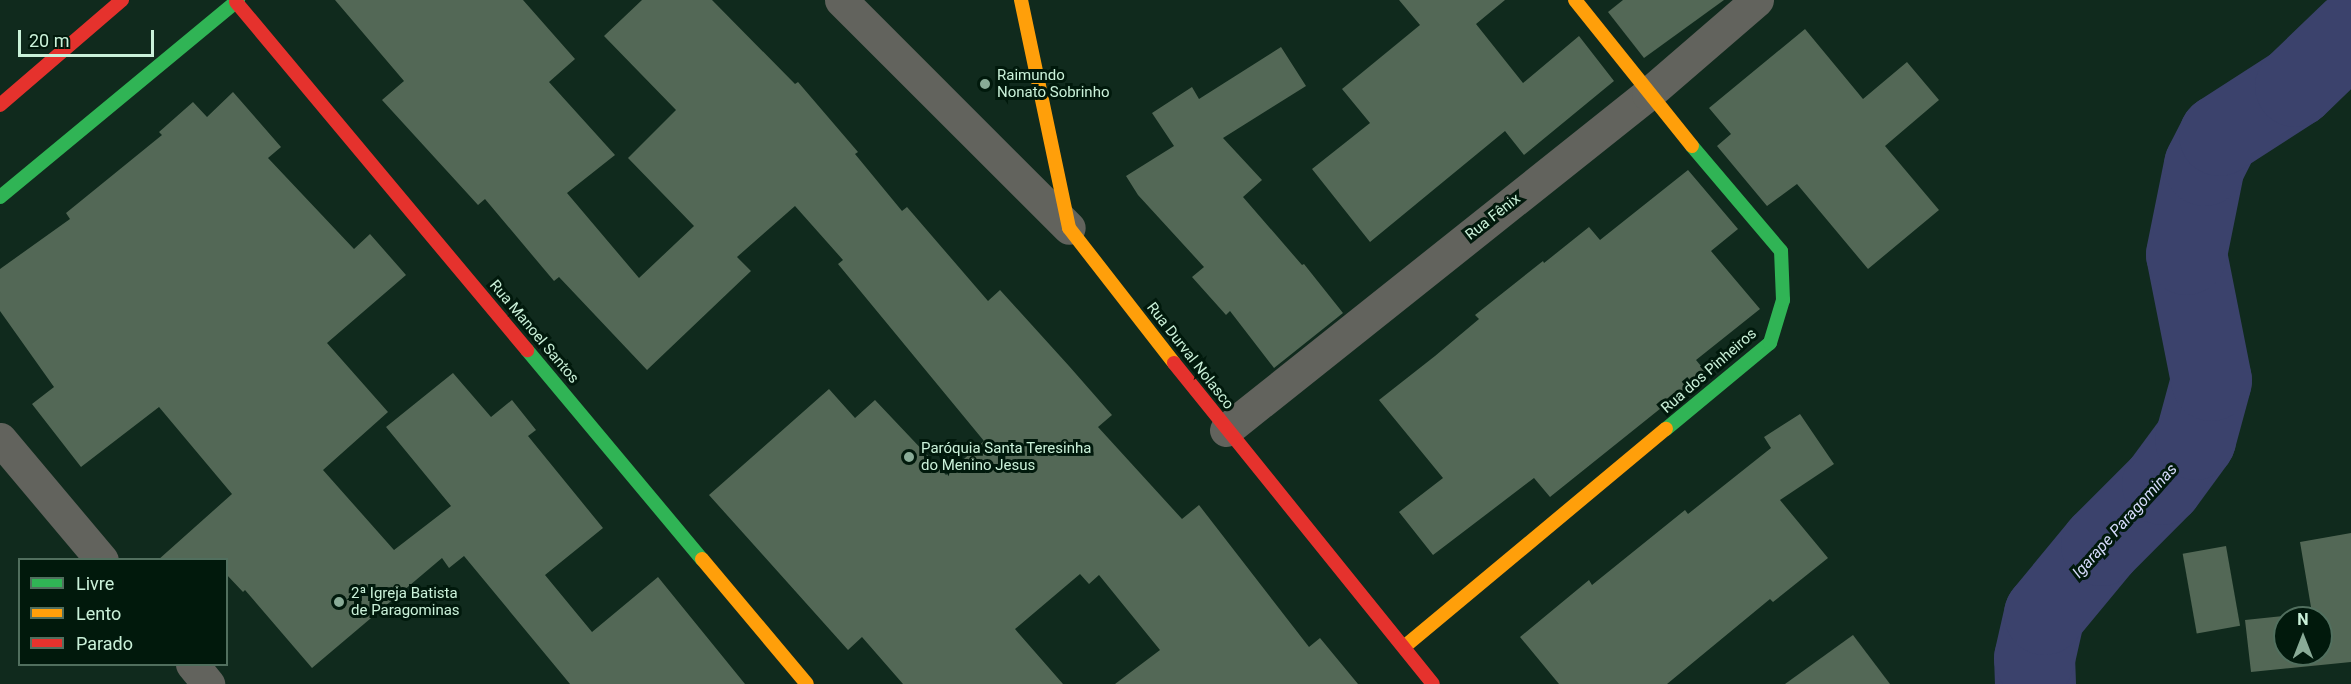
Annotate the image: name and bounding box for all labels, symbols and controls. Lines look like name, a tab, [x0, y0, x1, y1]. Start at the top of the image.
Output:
scale bar	[21, 18, 158, 56]
text: 20 m	[29, 30, 69, 51]
place label: Raimundo Nonato Sobrinho	[997, 66, 1109, 101]
marker: Raimundo Nonato Sobrinho	[978, 77, 992, 91]
street label: Rua Fênix	[1462, 190, 1524, 244]
street label: Rua Manoel Santos	[486, 277, 582, 387]
street label: Rua Durval Nolasco	[1143, 299, 1237, 413]
street label: Rua dos Pinheiros	[1658, 325, 1760, 417]
place label: Paróquia Santa Teresinha do Menino Jesus	[921, 439, 1092, 474]
marker: Paróquia Santa Teresinha do Menino Jesus	[902, 450, 916, 464]
water label: Igarape Paragominas	[2069, 460, 2181, 582]
legend	[18, 558, 228, 666]
text: Livre	[76, 573, 114, 594]
place label: 2ª Igreja Batista de Paragominas	[351, 584, 460, 619]
marker: 2ª Igreja Batista de Paragominas	[332, 595, 346, 609]
text: Lento	[76, 603, 121, 624]
north arrow	[2273, 606, 2333, 666]
text: N	[2297, 610, 2309, 629]
text: Parado	[76, 633, 133, 654]

